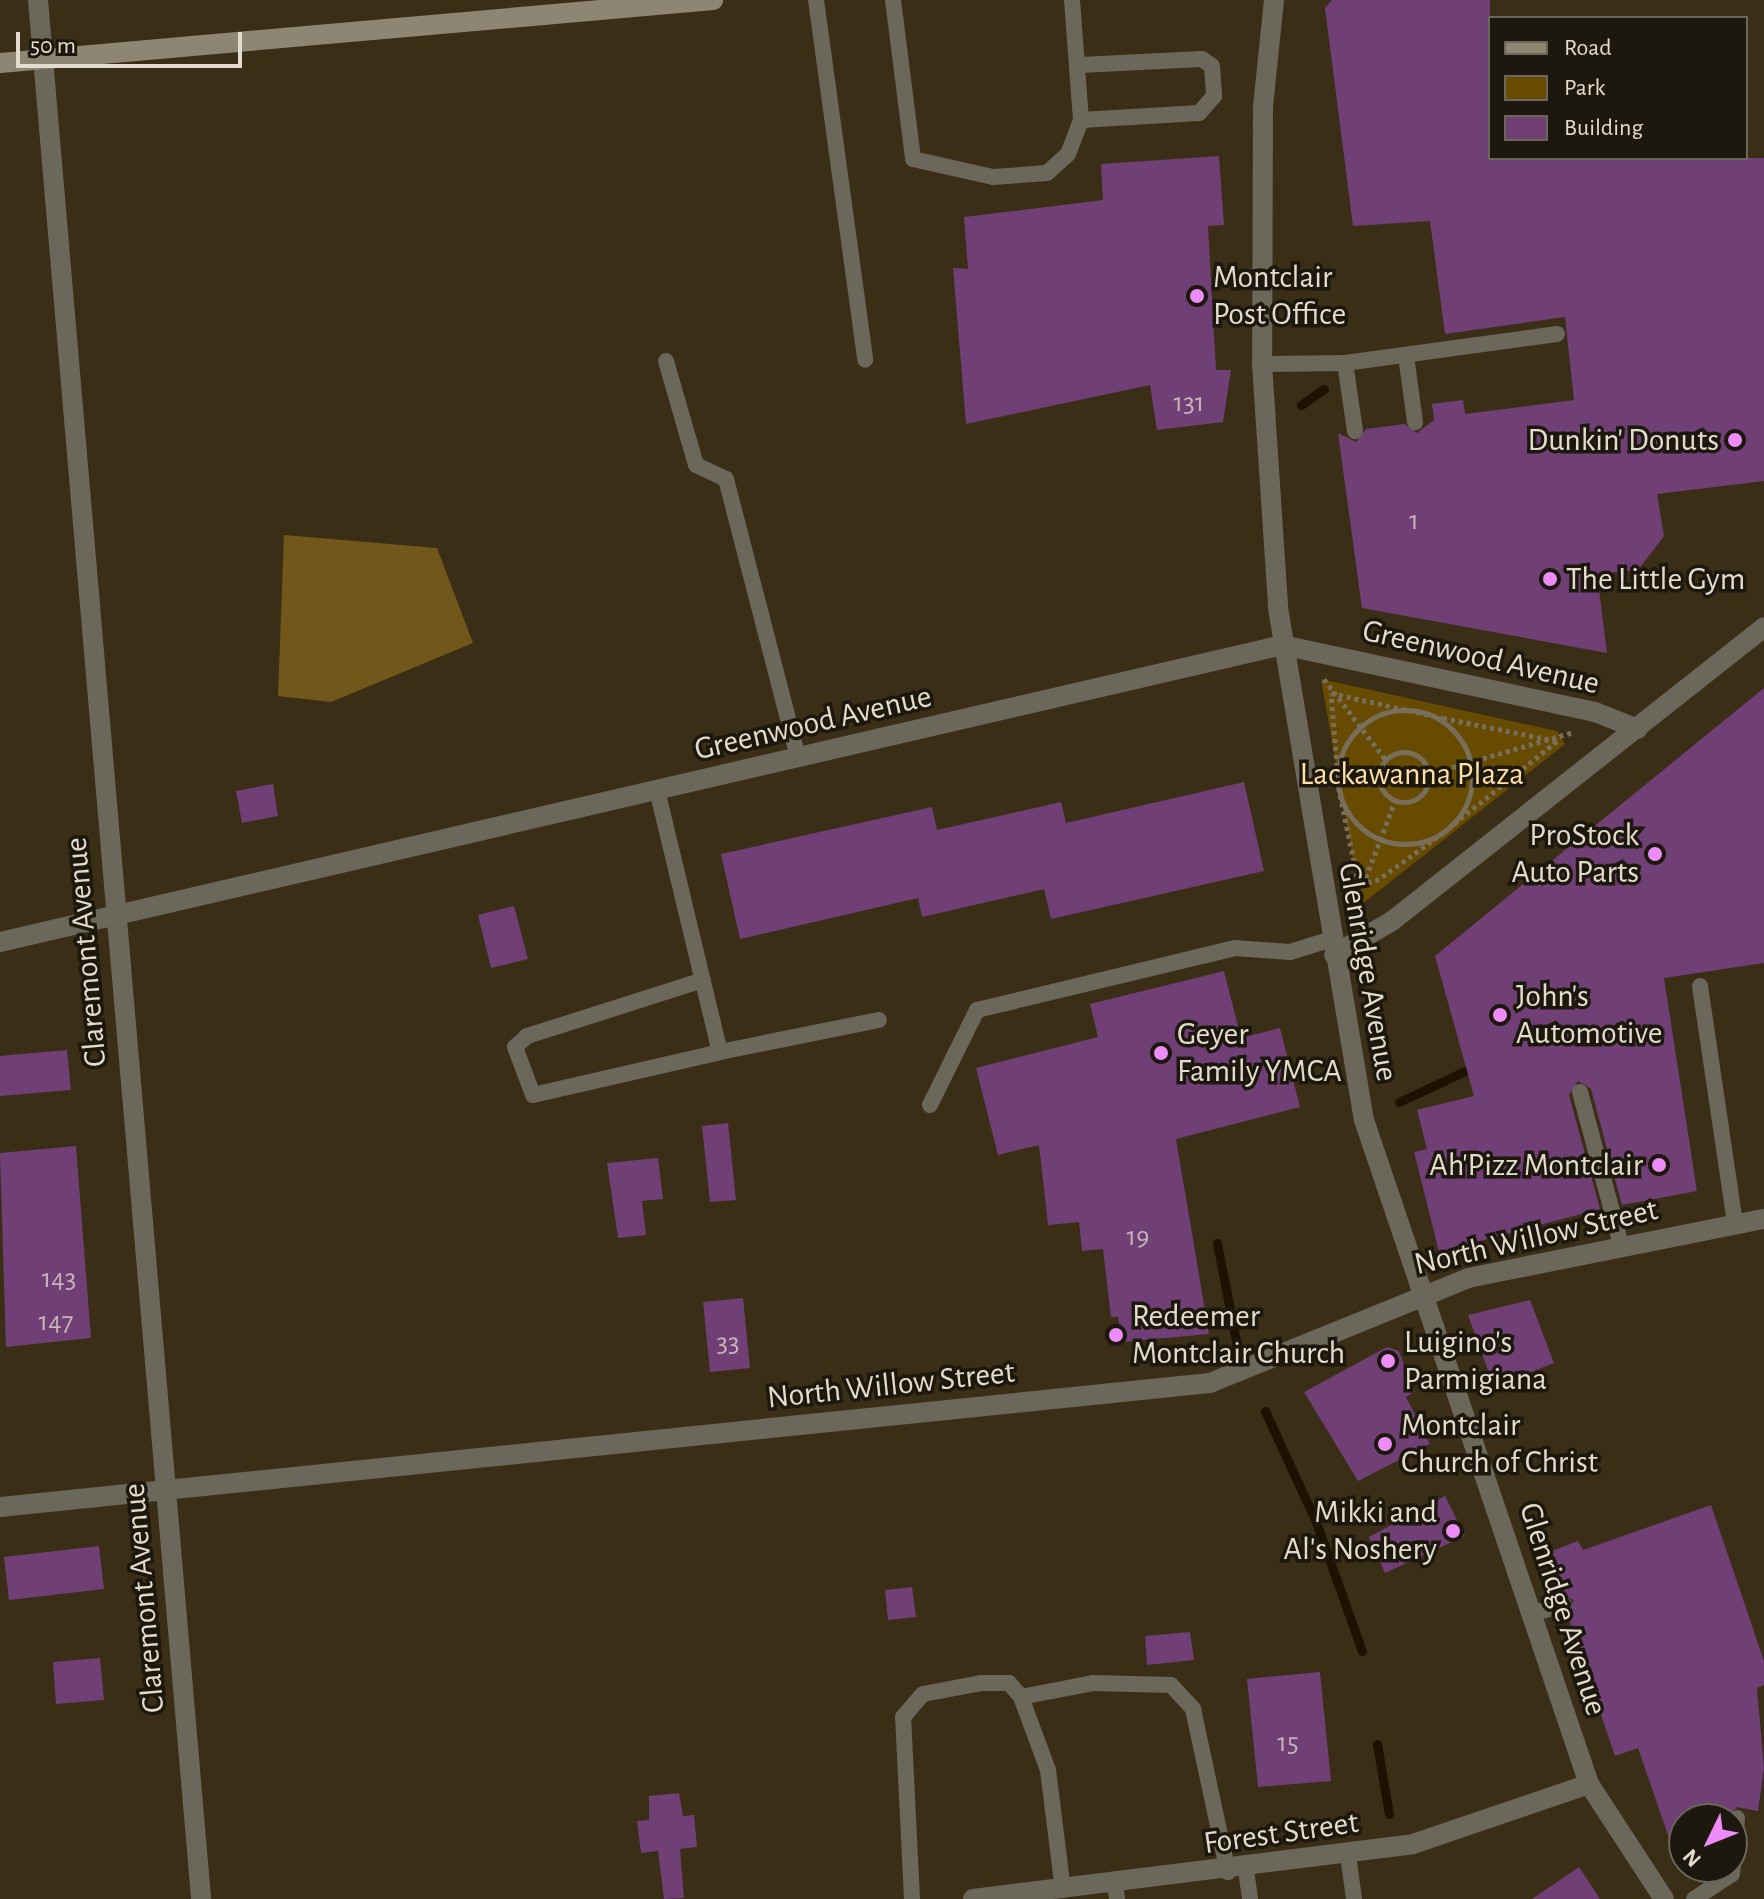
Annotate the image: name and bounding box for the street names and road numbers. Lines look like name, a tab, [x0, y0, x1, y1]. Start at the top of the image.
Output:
street label: Greenwood Avenue	[1359, 611, 1603, 703]
street label: Greenwood Avenue	[691, 677, 935, 769]
street label: Claremont Avenue	[57, 836, 115, 1068]
street label: Glenridge Avenue	[1330, 860, 1406, 1084]
street label: North Willow Street	[1411, 1190, 1661, 1284]
street label: North Willow Street	[765, 1353, 1017, 1417]
street label: Claremont Avenue	[115, 1482, 173, 1714]
street label: Glenridge Avenue	[1511, 1498, 1615, 1720]
street label: Forest Street	[1201, 1803, 1361, 1863]

